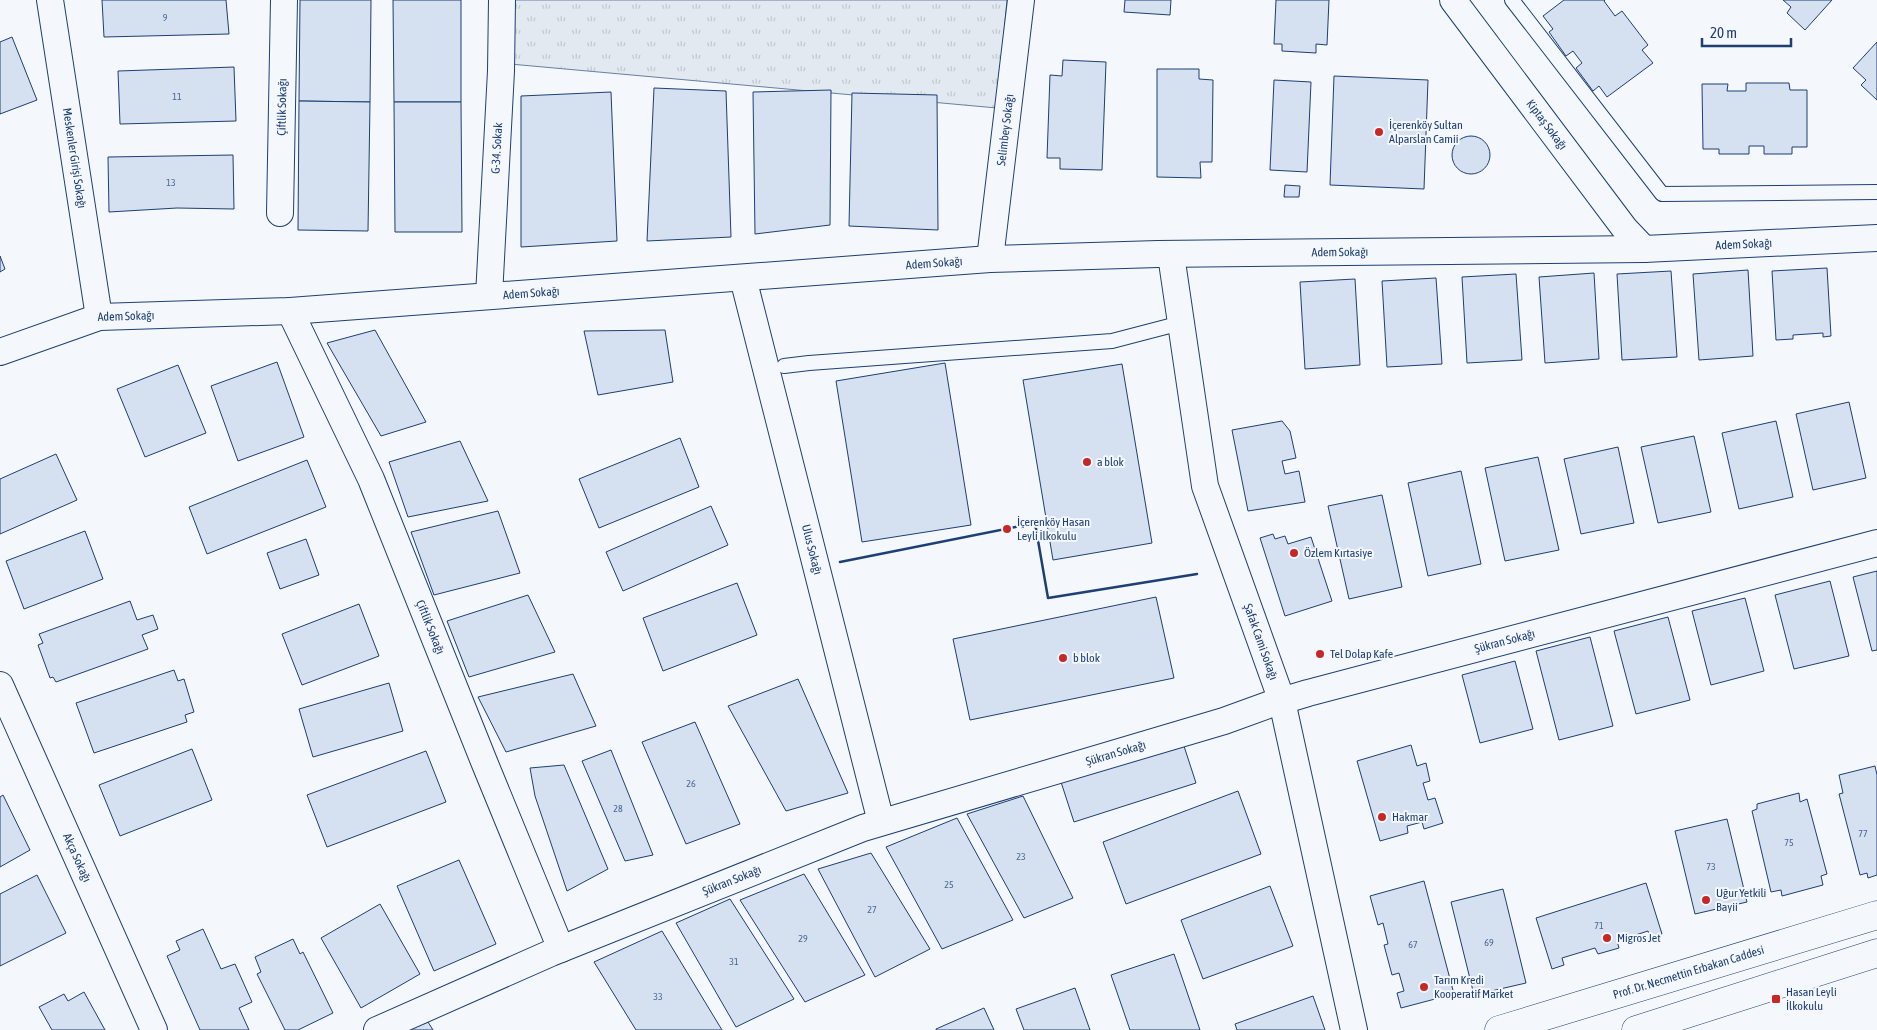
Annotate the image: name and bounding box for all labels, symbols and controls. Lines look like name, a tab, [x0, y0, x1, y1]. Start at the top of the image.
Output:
house number: 9	[163, 12, 168, 23]
scale bar	[1702, 15, 1791, 47]
text: 20 m	[1710, 24, 1737, 41]
street label: Çiftlik Sokağı	[274, 78, 290, 136]
house number: 11	[172, 91, 182, 102]
street label: Selimbey Sokağı	[994, 93, 1017, 167]
street label: Kiptaş Sokağı	[1523, 97, 1570, 152]
street label: Meskenler Girişi Sokağı	[60, 107, 89, 209]
place label: İçerenköy Sultan Alparslan Camii	[1389, 118, 1463, 146]
street label: G-34. Sokak	[489, 121, 505, 174]
marker: İçerenköy Sultan Alparslan Camii	[1373, 126, 1385, 138]
house number: 13	[166, 177, 176, 188]
street label: Adem Sokağı	[1715, 236, 1772, 253]
street label: Adem Sokağı	[1311, 245, 1368, 259]
street label: Adem Sokağı	[905, 254, 963, 272]
street label: Adem Sokağı	[502, 284, 560, 302]
street label: Adem Sokağı	[97, 308, 155, 324]
place label: a blok	[1097, 455, 1125, 469]
marker: a blok	[1081, 456, 1093, 468]
place label: İçerenköy Hasan Leyli İlkokulu	[1017, 515, 1090, 543]
street label: Ulus Sokağı	[799, 523, 825, 576]
marker: İçerenköy Hasan Leyli İlkokulu	[1001, 523, 1013, 535]
place label: Özlem Kırtasiye	[1304, 546, 1373, 560]
marker: Özlem Kırtasiye	[1288, 547, 1300, 559]
street label: Çiftlik Sokağı	[413, 598, 447, 656]
street label: Şafak Cami Sokağı	[1241, 602, 1281, 682]
street label: Şükran Sokağı	[1473, 626, 1537, 656]
place label: Tel Dolap Kafe	[1330, 647, 1393, 661]
marker: Tel Dolap Kafe	[1314, 648, 1326, 660]
place label: b blok	[1073, 651, 1101, 665]
marker: b blok	[1057, 652, 1069, 664]
street label: Şükran Sokağı	[1084, 738, 1147, 769]
house number: 26	[686, 778, 696, 789]
house number: 28	[613, 803, 623, 814]
place label: Hakmar	[1392, 810, 1428, 824]
marker: Hakmar	[1376, 811, 1388, 823]
house number: 77	[1858, 828, 1868, 839]
street label: Akça Sokağı	[60, 831, 94, 884]
house number: 75	[1784, 837, 1794, 848]
house number: 23	[1016, 851, 1026, 862]
house number: 73	[1706, 861, 1716, 872]
street label: Şükran Sokağı	[700, 863, 763, 899]
house number: 25	[944, 879, 954, 890]
place label: Uğur Yetkili Bayii	[1716, 886, 1766, 914]
marker: Uğur Yetkili Bayii	[1700, 894, 1712, 906]
house number: 27	[867, 904, 877, 915]
house number: 71	[1594, 920, 1604, 931]
place label: Migros Jet	[1617, 931, 1661, 945]
marker: Migros Jet	[1601, 932, 1613, 944]
house number: 29	[798, 933, 808, 944]
house number: 69	[1484, 937, 1494, 948]
house number: 67	[1408, 939, 1418, 950]
street label: Prof. Dr. Necmettin Erbakan Caddesi	[1611, 943, 1766, 1002]
house number: 31	[729, 956, 739, 967]
place label: Tarım Kredi Kooperatif Market	[1434, 973, 1514, 1001]
marker: Tarım Kredi Kooperatif Market	[1418, 981, 1430, 993]
place label: Hasan Leyli İlkokulu	[1786, 985, 1837, 1013]
house number: 33	[653, 991, 663, 1002]
marker: Hasan Leyli İlkokulu	[1770, 993, 1782, 1005]

